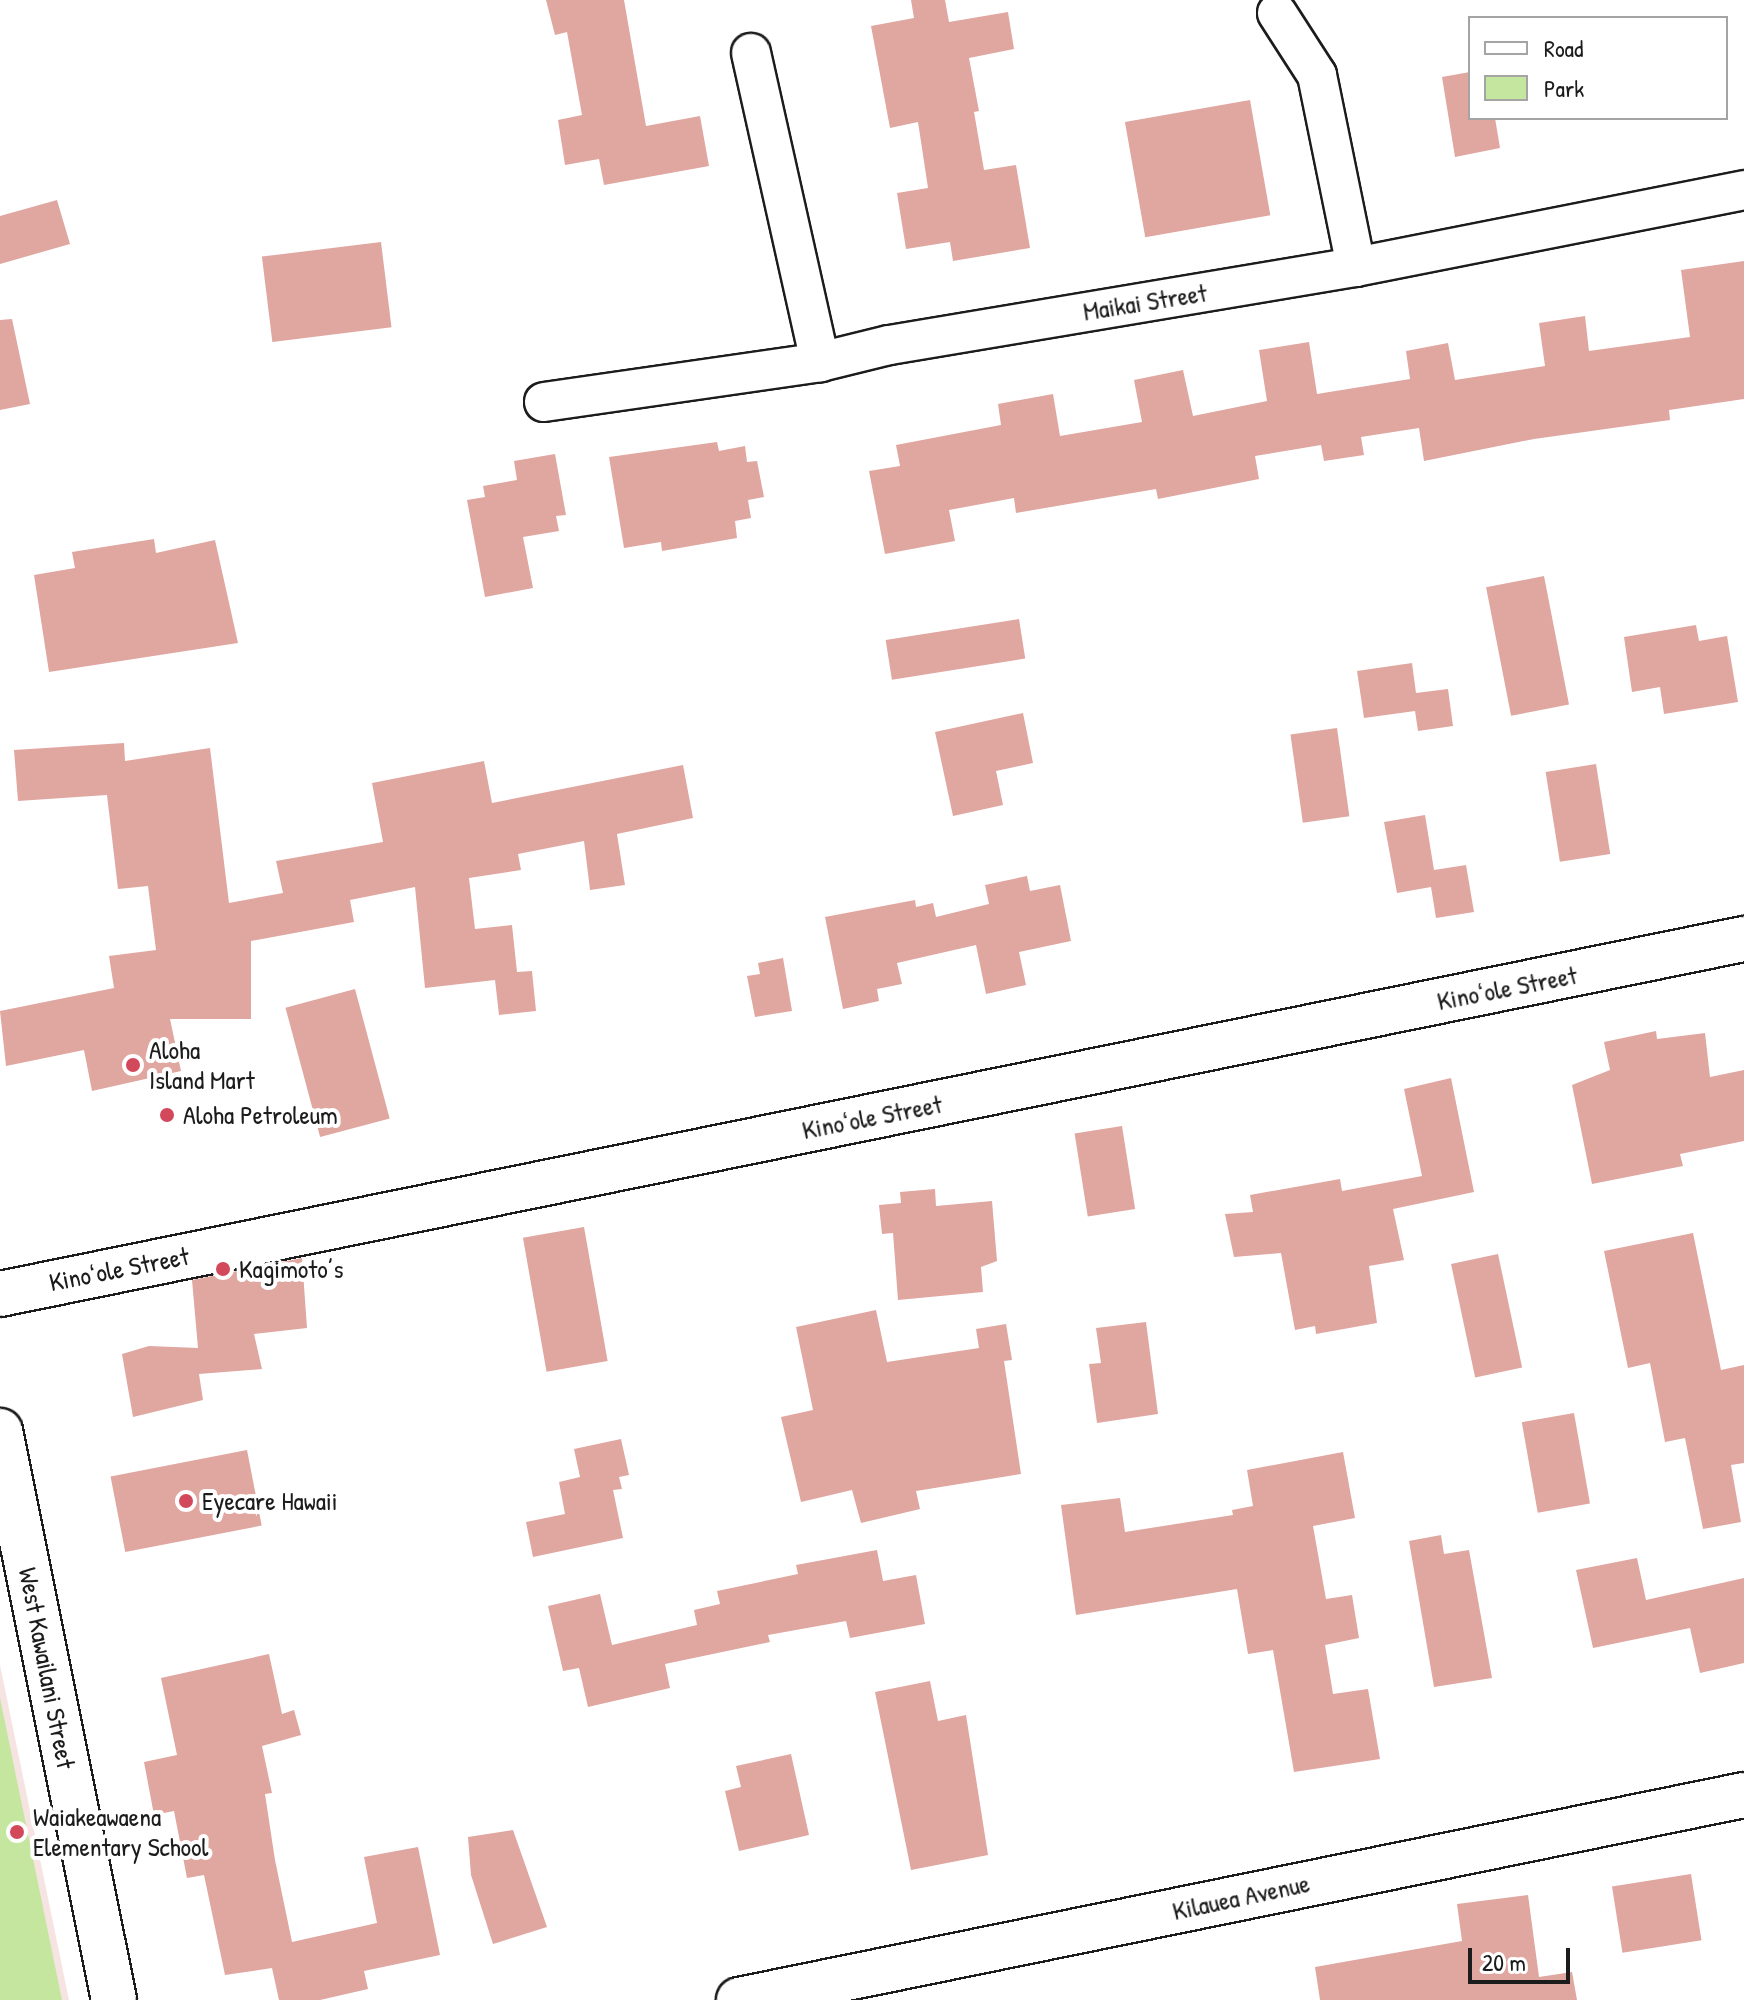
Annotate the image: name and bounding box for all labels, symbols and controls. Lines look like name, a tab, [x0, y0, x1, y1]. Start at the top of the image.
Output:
legend	[1468, 16, 1728, 120]
text: Road	[1544, 32, 1583, 64]
text: Park	[1544, 72, 1584, 104]
street label: Maikai Street	[1081, 277, 1209, 327]
street label: Kinoʻole Street	[1434, 959, 1580, 1017]
place label: Aloha Island Mart	[149, 1034, 255, 1096]
marker: Aloha Island Mart	[124, 1056, 142, 1074]
street label: Kinoʻole Street	[799, 1088, 945, 1146]
place label: Aloha Petroleum	[183, 1099, 338, 1131]
marker: Aloha Petroleum	[158, 1106, 176, 1124]
street label: Kinoʻole Street	[46, 1240, 192, 1298]
place label: Kagimoto’s	[239, 1253, 343, 1285]
marker: Kagimoto’s	[214, 1260, 232, 1278]
place label: Eyecare Hawaii	[202, 1485, 338, 1517]
marker: Eyecare Hawaii	[177, 1492, 195, 1510]
street label: West Kawailani Street	[12, 1565, 82, 1771]
place label: Waiakeawaena Elementary School	[33, 1801, 208, 1862]
marker: Waiakeawaena Elementary School	[8, 1823, 26, 1841]
street label: Kilauea Avenue	[1170, 1867, 1312, 1927]
scale bar	[1472, 1932, 1574, 1982]
text: 20 m	[1482, 1946, 1526, 1978]

